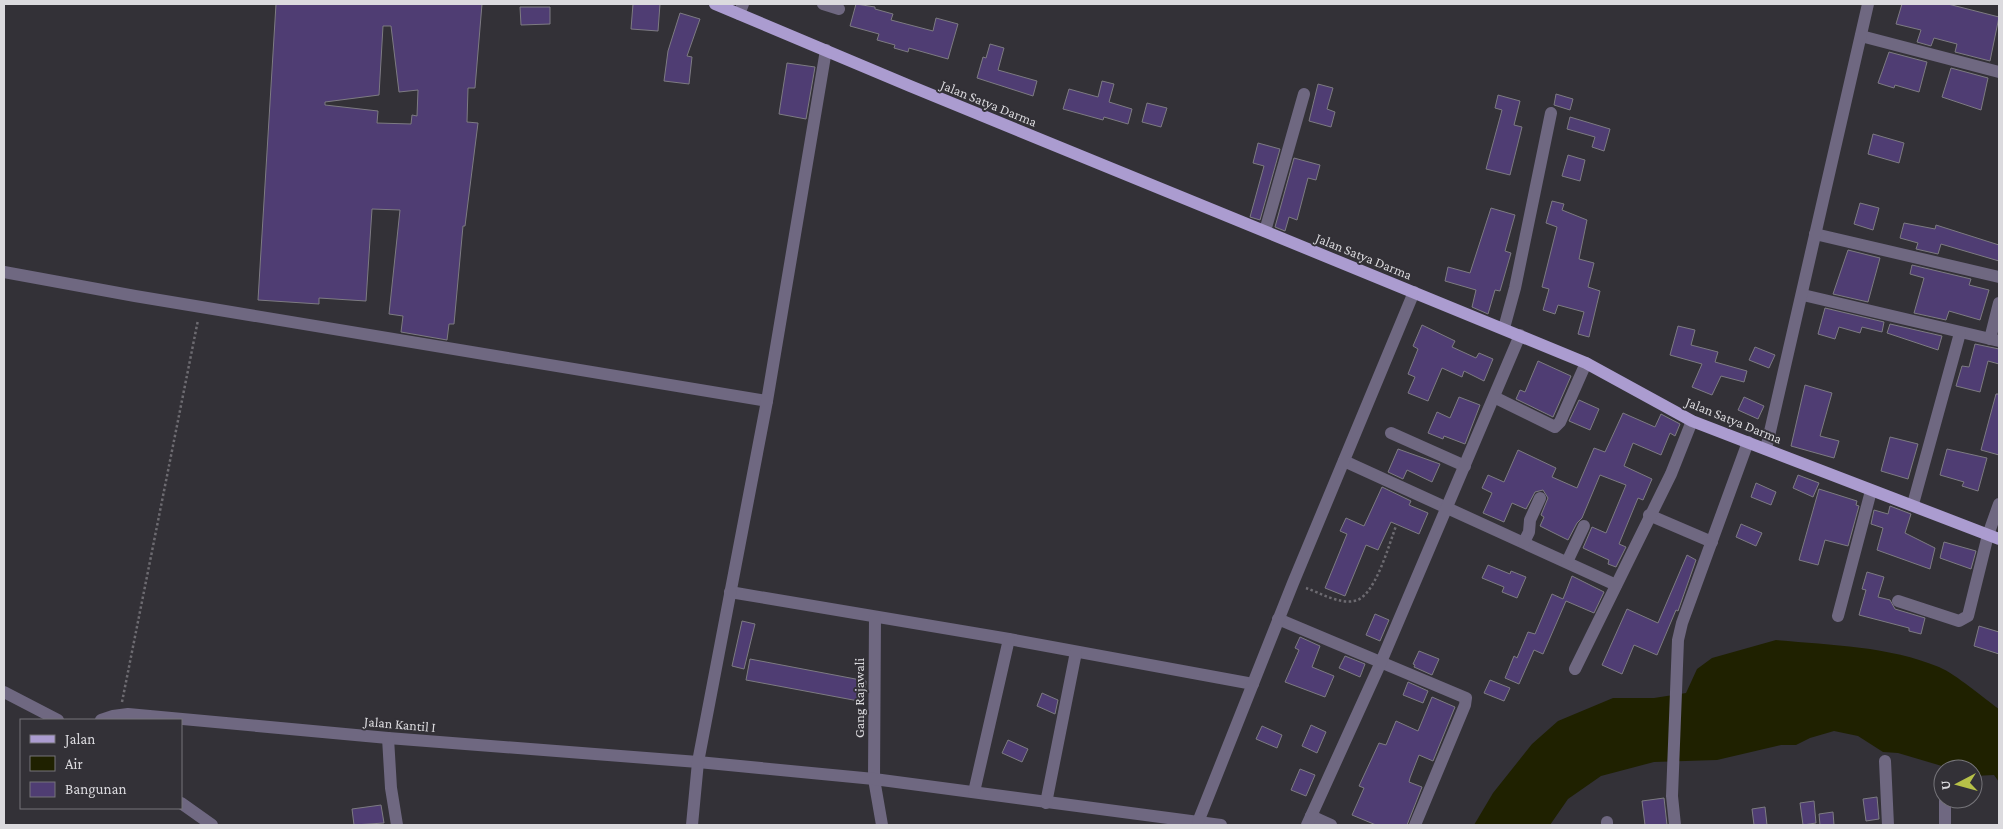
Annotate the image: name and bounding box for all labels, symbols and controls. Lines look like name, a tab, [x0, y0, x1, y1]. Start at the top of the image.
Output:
street label: Jalan Satya Darma	[937, 76, 1040, 130]
street label: Jalan Satya Darma	[1312, 229, 1415, 283]
street label: Jalan Satya Darma	[1682, 393, 1785, 447]
street label: Gang Rajawali	[851, 658, 868, 738]
street label: Jalan Kantil I	[362, 713, 436, 735]
legend	[20, 719, 182, 809]
text: Jalan	[63, 731, 95, 748]
text: Air	[65, 756, 83, 772]
north arrow	[1933, 759, 1983, 809]
text: U	[1937, 779, 1954, 791]
text: Bangunan	[65, 781, 126, 798]

